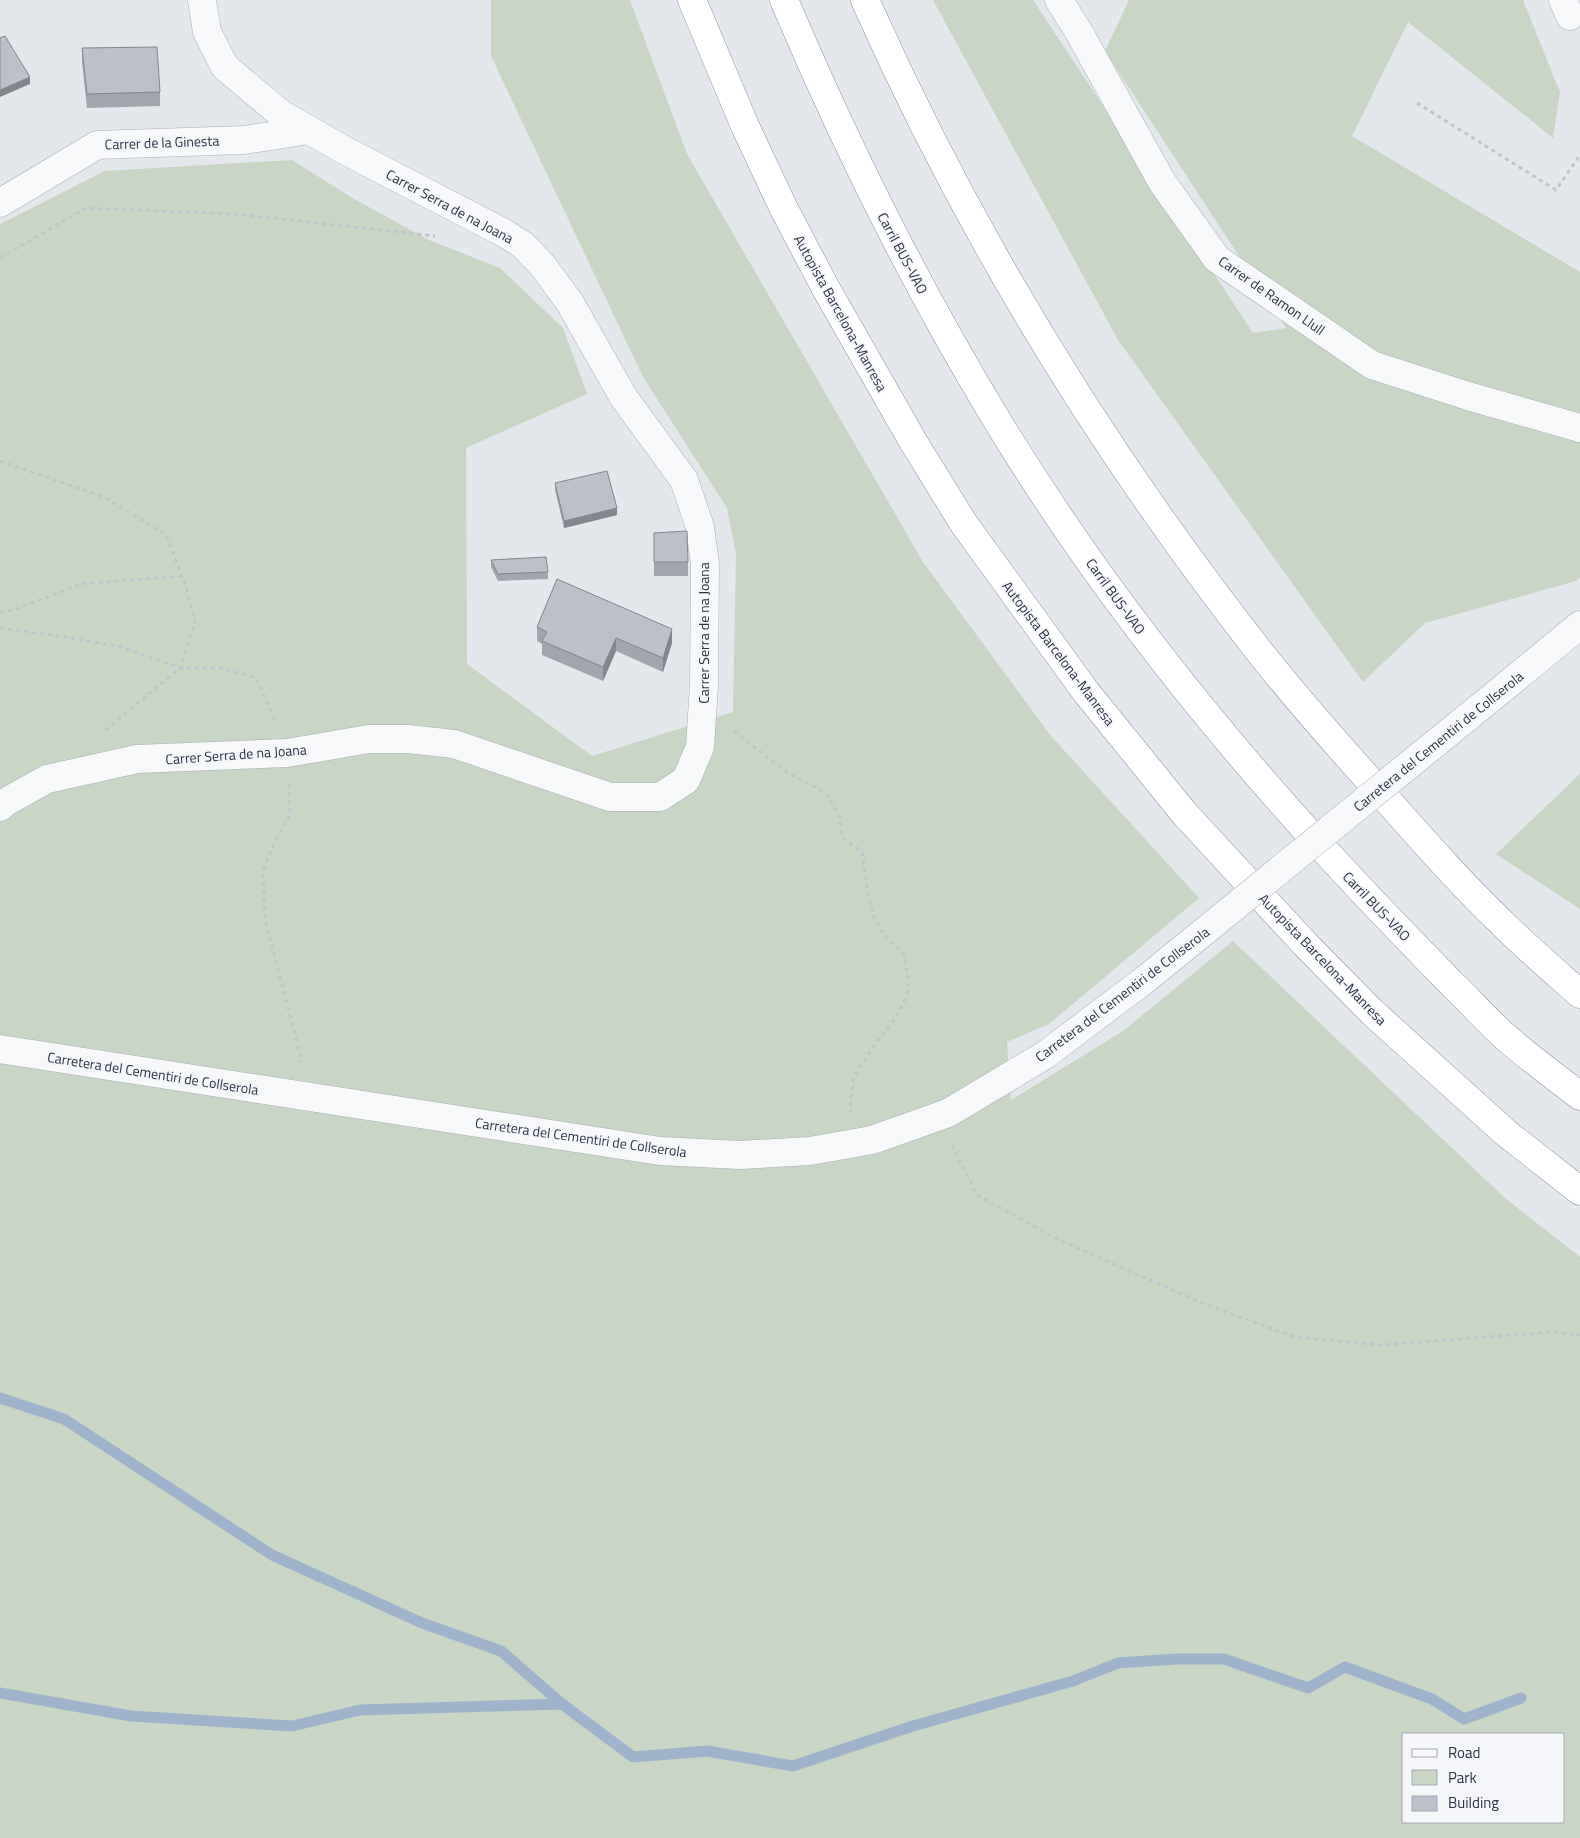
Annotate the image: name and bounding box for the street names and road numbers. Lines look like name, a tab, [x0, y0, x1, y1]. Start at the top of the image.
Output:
street label: Carrer de la Ginesta	[104, 130, 220, 154]
street label: Carrer Serra de na Joana	[383, 163, 517, 249]
street label: Carril BUS-VAO	[873, 208, 933, 298]
street label: Autopista Barcelona-Manresa	[789, 231, 893, 395]
street label: Carrer de Ramon Llull	[1214, 250, 1330, 340]
street label: Carril BUS-VAO	[1081, 554, 1151, 638]
street label: Carrer Serra de na Joana	[693, 562, 714, 704]
street label: Autopista Barcelona-Manresa	[998, 576, 1120, 730]
street label: Carretera del Cementiri de Collserola	[1348, 666, 1528, 816]
street label: Carrer Serra de na Joana	[165, 739, 307, 769]
street label: Carril BUS-VAO	[1338, 866, 1416, 946]
street label: Autopista Barcelona-Manresa	[1254, 888, 1392, 1030]
street label: Carretera del Cementiri de Collserola	[1030, 921, 1214, 1067]
street label: Carretera del Cementiri de Collserola	[46, 1046, 260, 1100]
street label: Carretera del Cementiri de Collserola	[474, 1112, 688, 1162]

